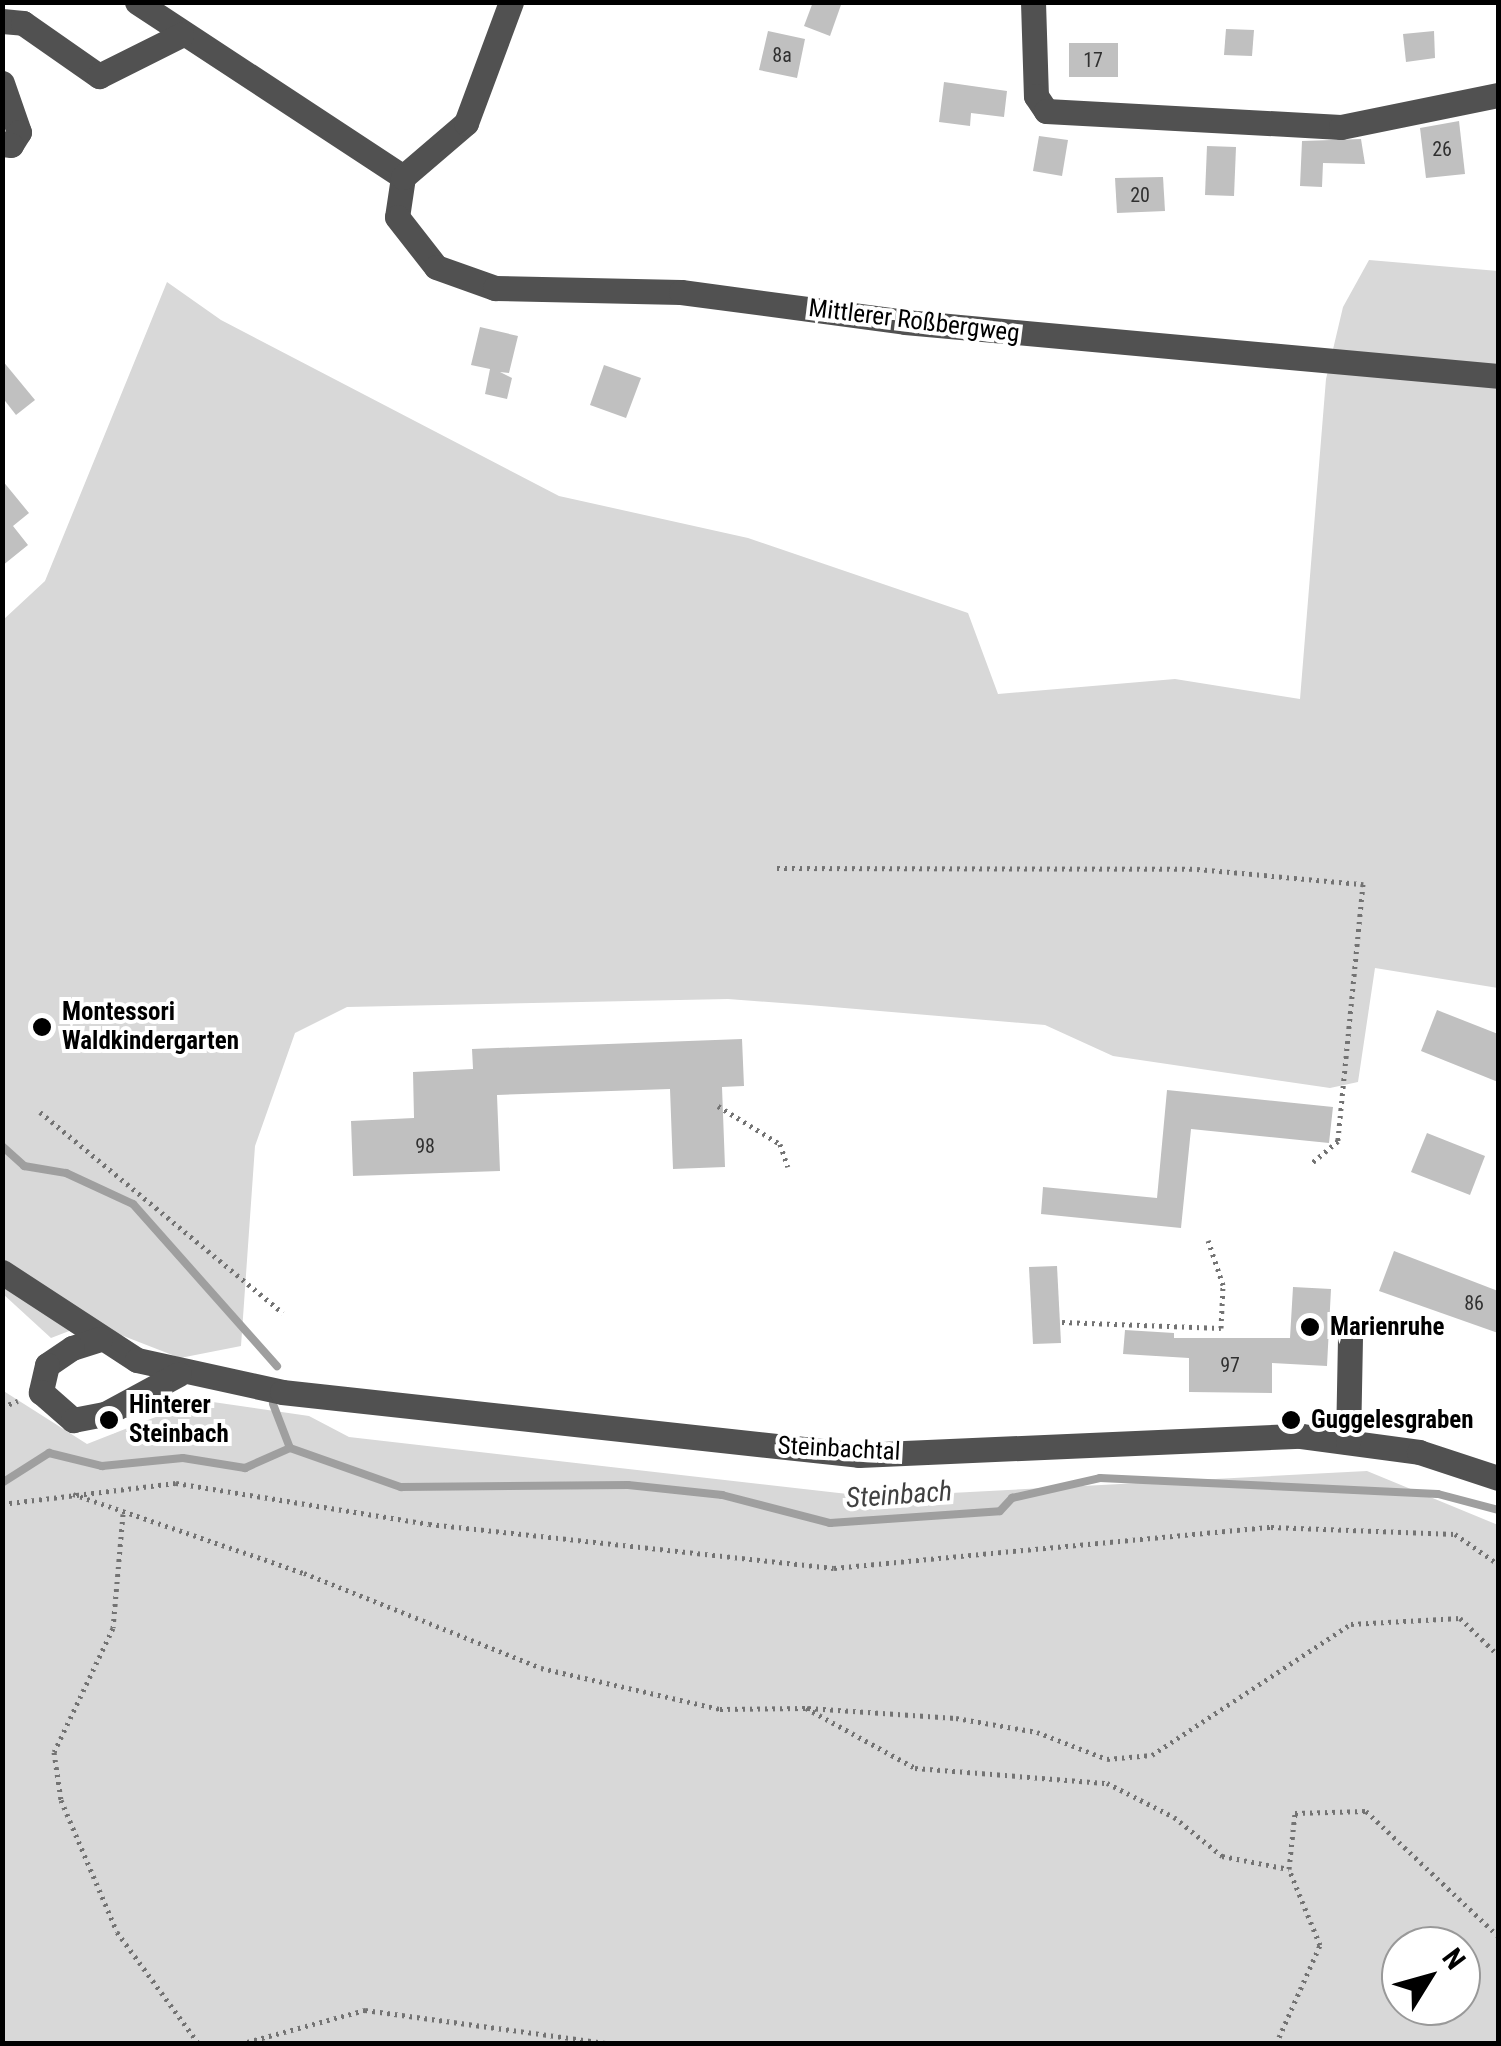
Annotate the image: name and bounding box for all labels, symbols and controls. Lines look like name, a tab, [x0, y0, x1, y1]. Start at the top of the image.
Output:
house number: 8a	[772, 43, 792, 67]
house number: 17	[1083, 48, 1103, 72]
house number: 26	[1432, 137, 1452, 161]
house number: 20	[1130, 183, 1150, 207]
street label: Mittlerer Roßbergweg	[807, 293, 1021, 349]
place label: Montessori Waldkindergarten	[62, 998, 239, 1057]
marker: Montessori Waldkindergarten	[31, 1016, 53, 1038]
house number: 98	[415, 1134, 435, 1158]
house number: 86	[1464, 1291, 1484, 1315]
place label: Marienruhe	[1330, 1312, 1444, 1342]
marker: Marienruhe	[1299, 1316, 1321, 1338]
house number: 97	[1220, 1353, 1240, 1377]
place label: Hinterer Steinbach	[129, 1391, 229, 1450]
place label: Guggelesgraben	[1311, 1405, 1474, 1435]
marker: Hinterer Steinbach	[98, 1409, 120, 1431]
marker: Guggelesgraben	[1280, 1409, 1302, 1431]
street label: Steinbachtal	[777, 1431, 901, 1467]
water label: Steinbach	[845, 1475, 953, 1515]
north arrow	[1381, 1926, 1481, 2026]
text: N	[1435, 1942, 1472, 1976]

